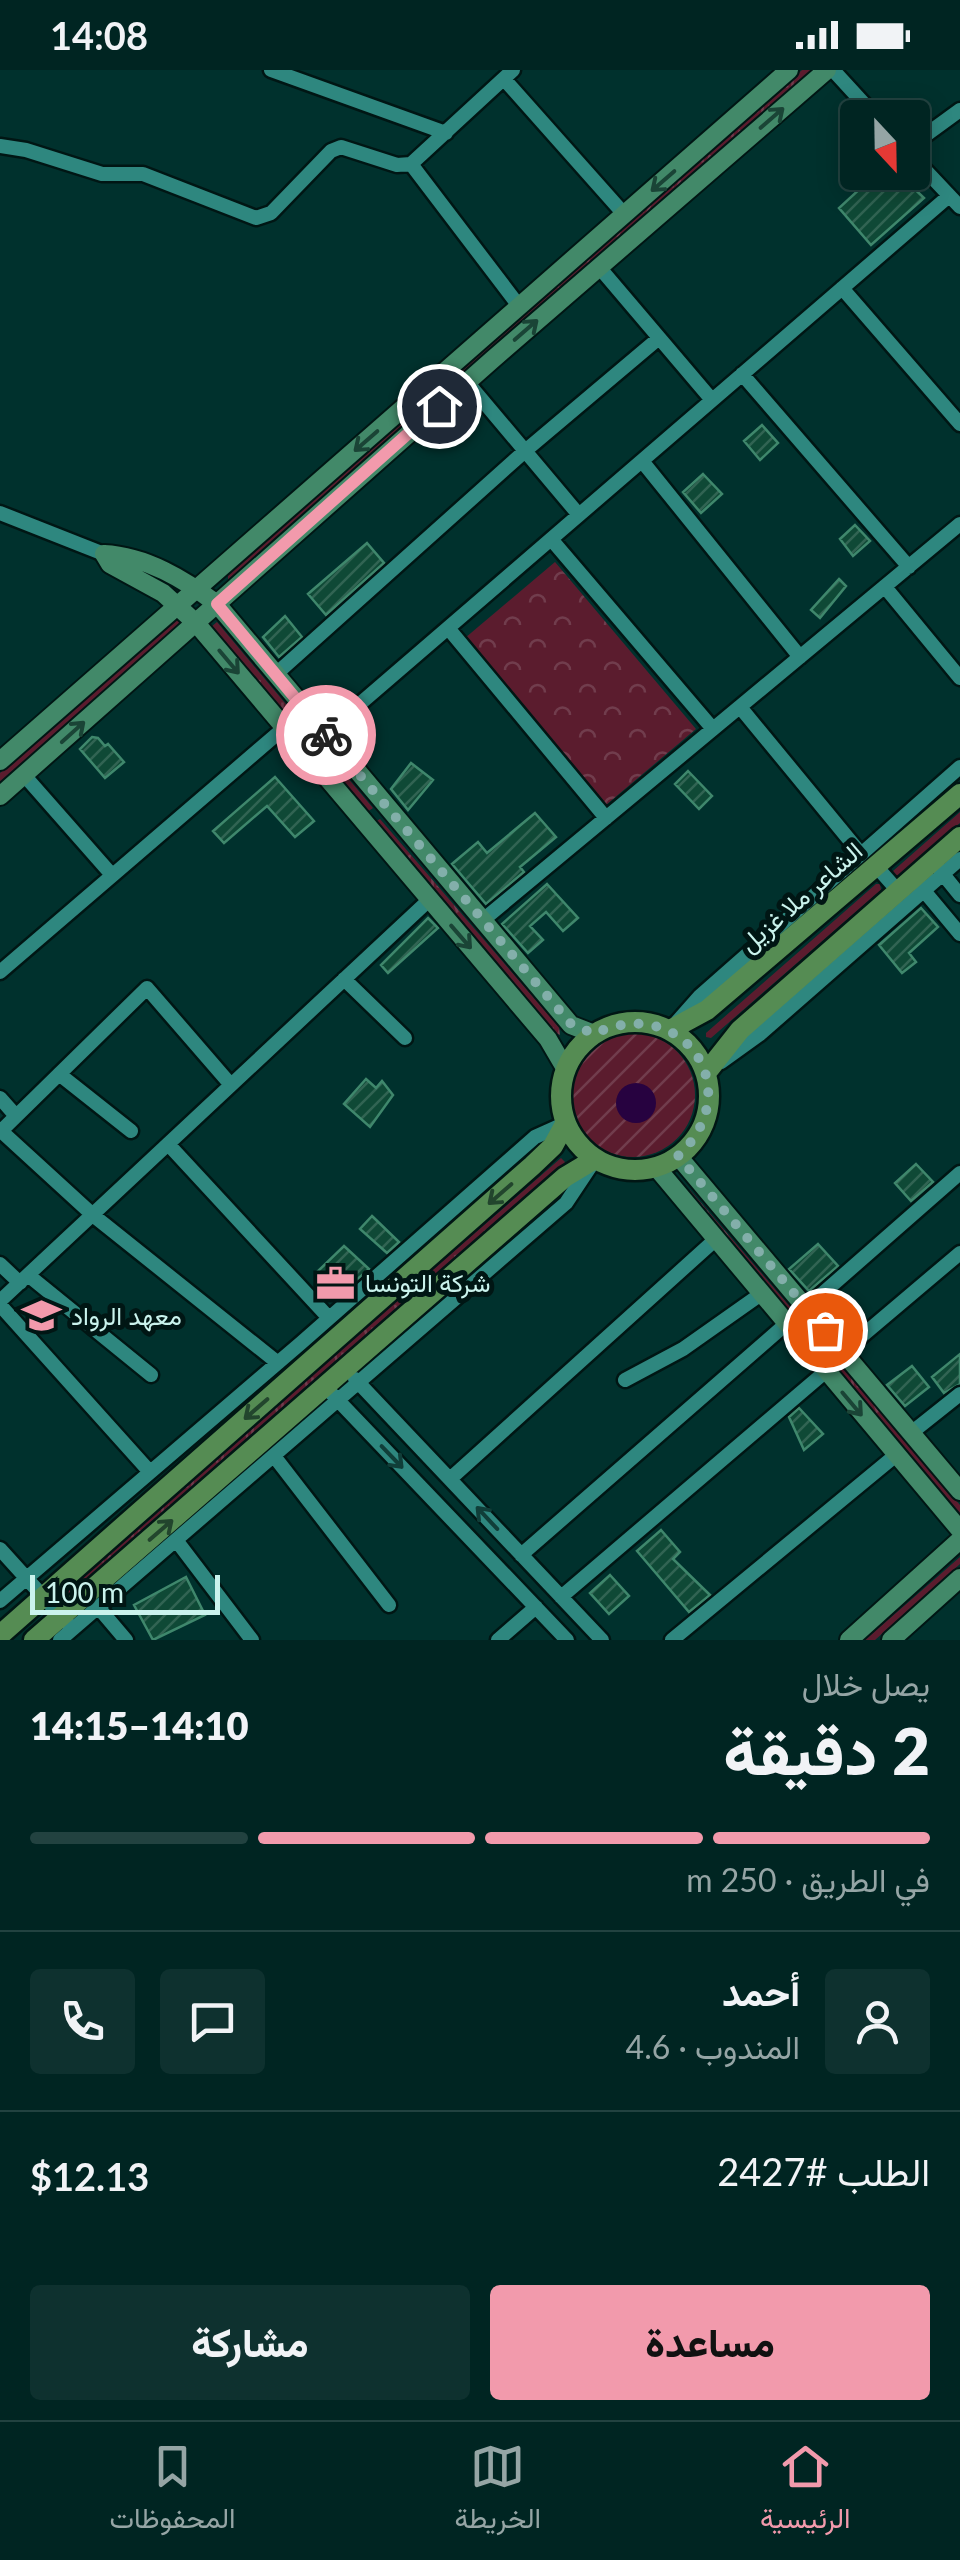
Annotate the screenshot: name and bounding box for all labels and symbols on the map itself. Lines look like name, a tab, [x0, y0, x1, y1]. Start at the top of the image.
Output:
north arrow	[840, 100, 930, 190]
one-way arrow	[758, 107, 784, 129]
one-way arrow	[651, 169, 676, 192]
one-way arrow	[513, 319, 538, 342]
pin	[397, 364, 482, 449]
one-way arrow	[353, 429, 379, 451]
one-way arrow	[218, 648, 240, 674]
courier	[276, 685, 376, 785]
one-way arrow	[60, 720, 85, 743]
street label: الشاعر ملا غزيل	[733, 835, 869, 959]
one-way arrow	[449, 924, 472, 949]
one-way arrow	[488, 1183, 513, 1206]
office icon: شركة التونسا	[314, 1262, 356, 1304]
place label: شركة التونسا	[365, 1267, 490, 1299]
pin	[783, 1288, 868, 1373]
school or university icon: معهد الرواد	[20, 1295, 62, 1337]
place label: معهد الرواد	[71, 1300, 182, 1332]
one-way arrow	[841, 1391, 864, 1416]
one-way arrow	[244, 1398, 269, 1421]
one-way arrow	[380, 1444, 403, 1469]
one-way arrow	[476, 1506, 499, 1531]
one-way arrow	[147, 1519, 173, 1541]
scale bar	[30, 1570, 220, 1614]

